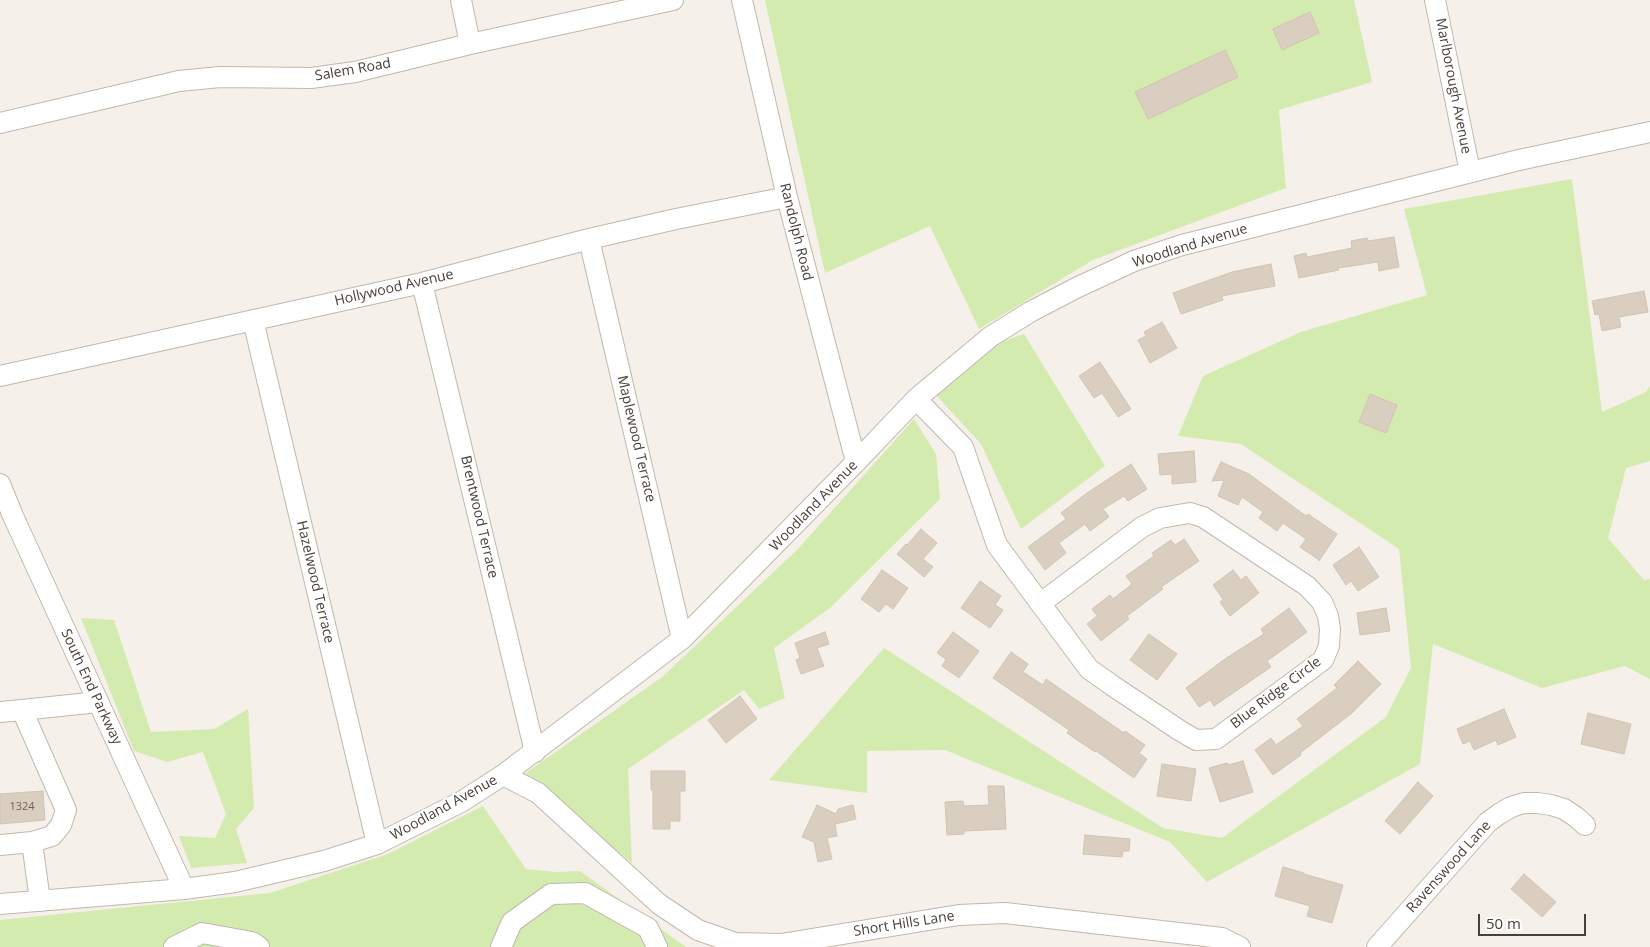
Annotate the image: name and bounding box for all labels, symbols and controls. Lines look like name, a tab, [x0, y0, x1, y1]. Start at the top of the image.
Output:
street label: Marlborough Avenue	[1432, 17, 1474, 155]
street label: Salem Road	[314, 55, 392, 85]
street label: Randolph Road	[776, 182, 816, 282]
street label: Woodland Avenue	[1131, 221, 1249, 271]
street label: Hollywood Avenue	[333, 266, 455, 310]
street label: Maplewood Terrace	[613, 374, 659, 504]
street label: Brentwood Terrace	[457, 454, 501, 580]
street label: Woodland Avenue	[767, 457, 861, 555]
street label: Hazelwood Terrace	[293, 519, 337, 645]
street label: South End Parkway	[57, 627, 125, 747]
street label: Blue Ridge Circle	[1228, 654, 1324, 732]
street label: Woodland Avenue	[388, 772, 500, 844]
house number: 1324	[9, 800, 35, 814]
street label: Ravenswood Lane	[1403, 818, 1495, 916]
scale bar	[1480, 904, 1588, 936]
street label: Short Hills Lane	[852, 908, 956, 940]
text: 50 m	[1486, 913, 1521, 933]

